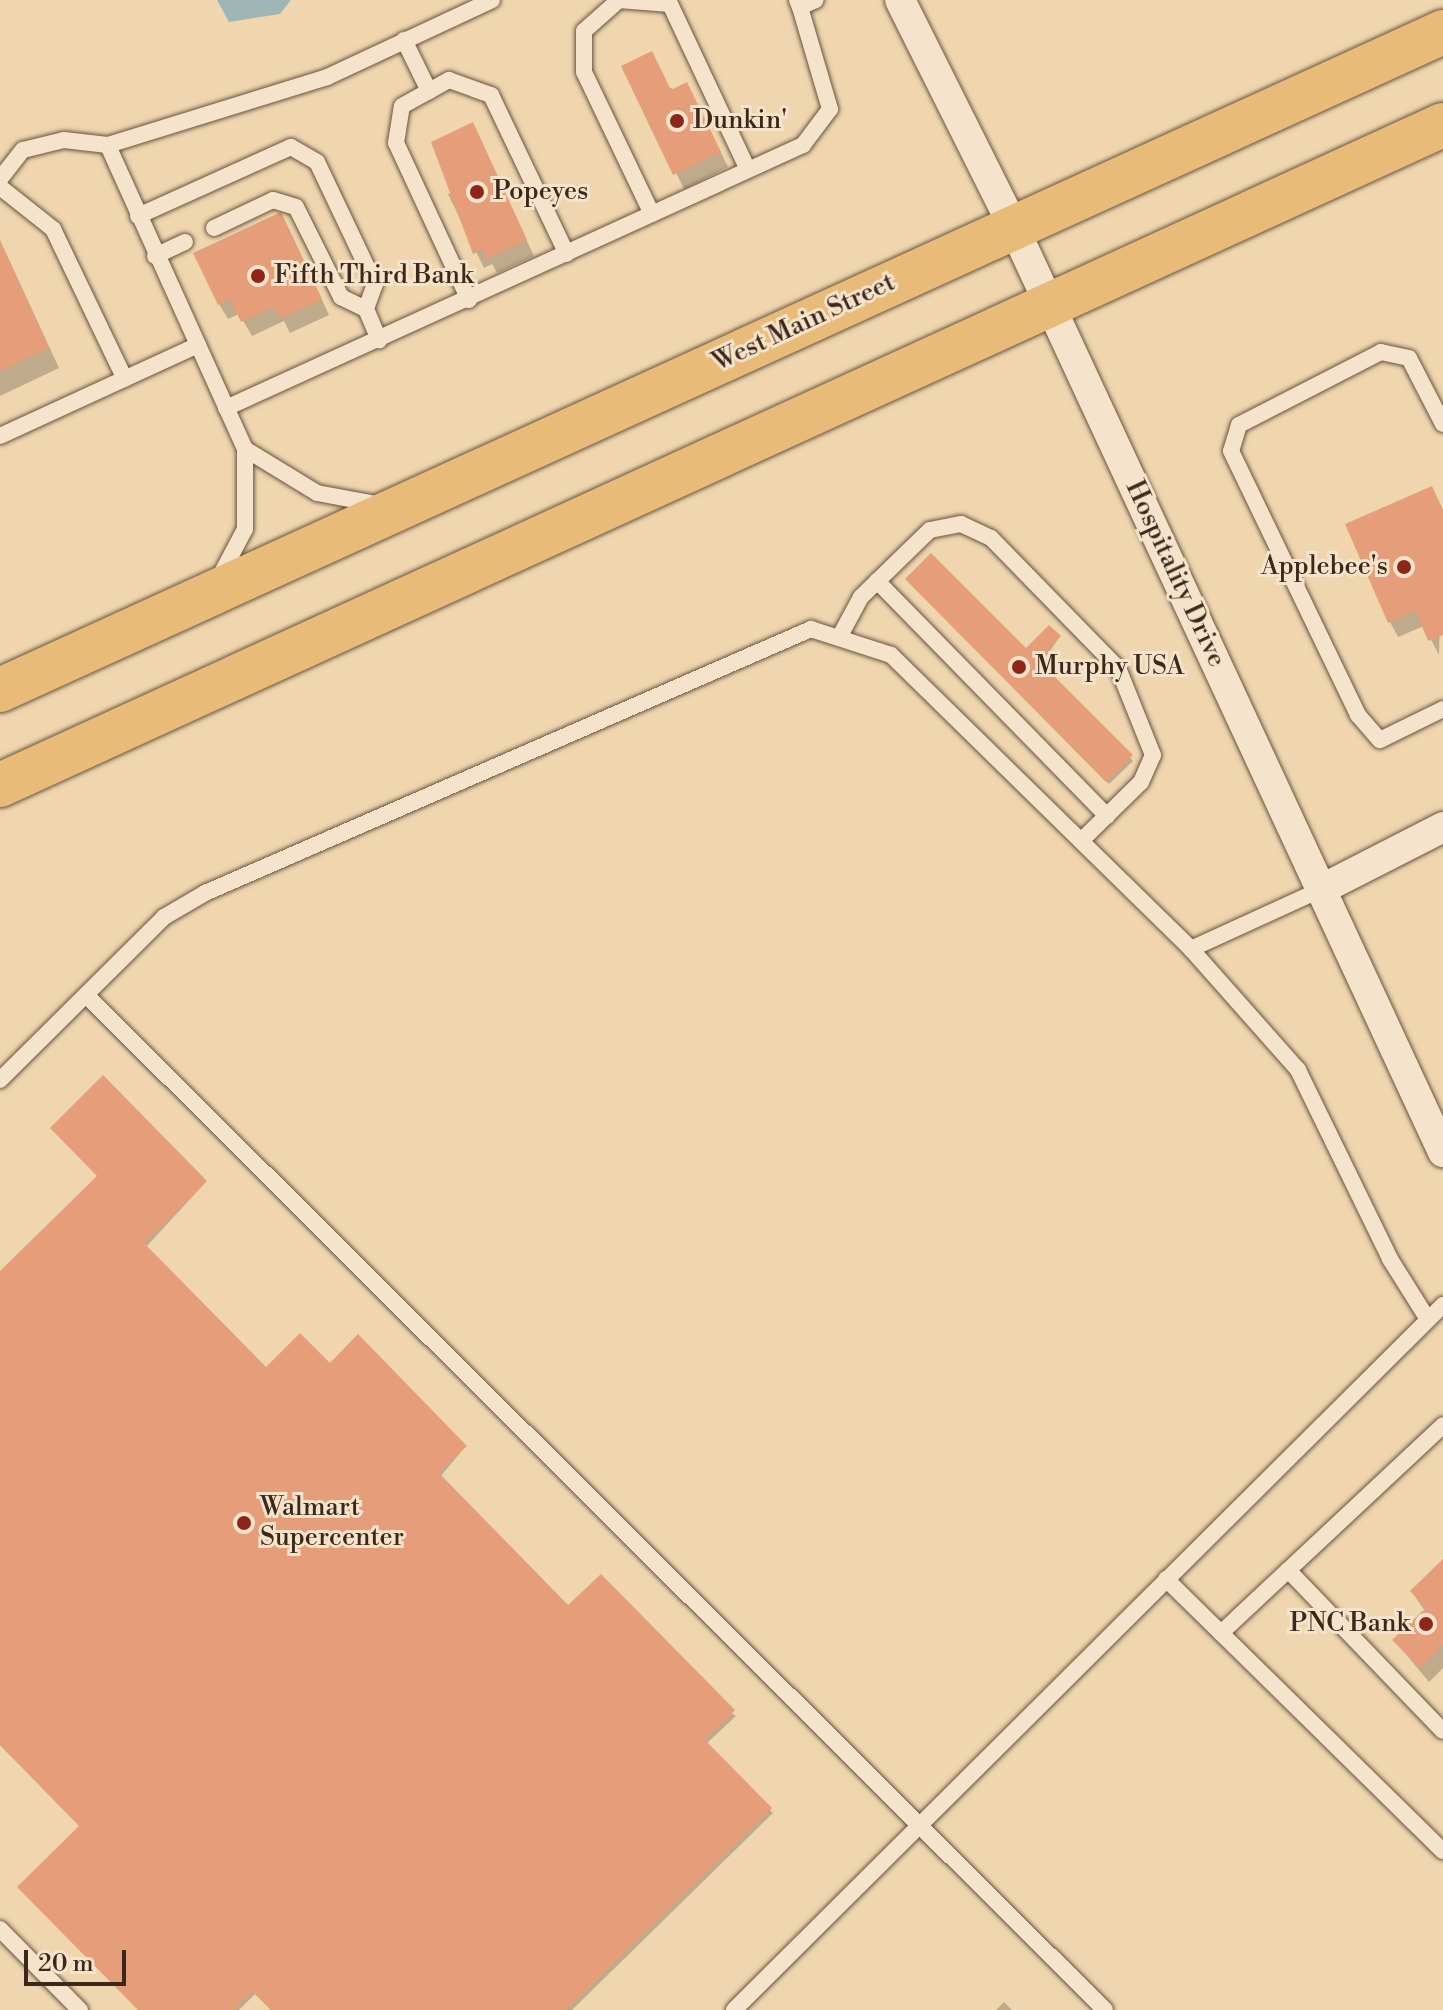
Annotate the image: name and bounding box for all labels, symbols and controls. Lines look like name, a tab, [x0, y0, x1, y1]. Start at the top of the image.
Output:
place label: Dunkin'	[693, 105, 787, 137]
marker: Dunkin'	[668, 112, 686, 130]
place label: Popeyes	[493, 176, 588, 208]
marker: Popeyes	[468, 183, 486, 201]
place label: Fifth Third Bank	[274, 260, 474, 292]
marker: Fifth Third Bank	[249, 267, 267, 285]
street label: West Main Street	[708, 267, 900, 379]
street label: Hospitality Drive	[1118, 476, 1232, 672]
place label: Applebee's	[1261, 551, 1388, 583]
marker: Applebee's	[1395, 558, 1413, 576]
place label: Murphy USA	[1035, 651, 1184, 683]
marker: Murphy USA	[1010, 658, 1028, 676]
place label: Walmart Supercenter	[260, 1492, 404, 1554]
marker: Walmart Supercenter	[235, 1514, 253, 1532]
place label: PNC Bank	[1290, 1608, 1410, 1640]
marker: PNC Bank	[1417, 1615, 1435, 1633]
scale bar	[28, 1934, 130, 1984]
text: 20 m	[38, 1949, 94, 1979]

